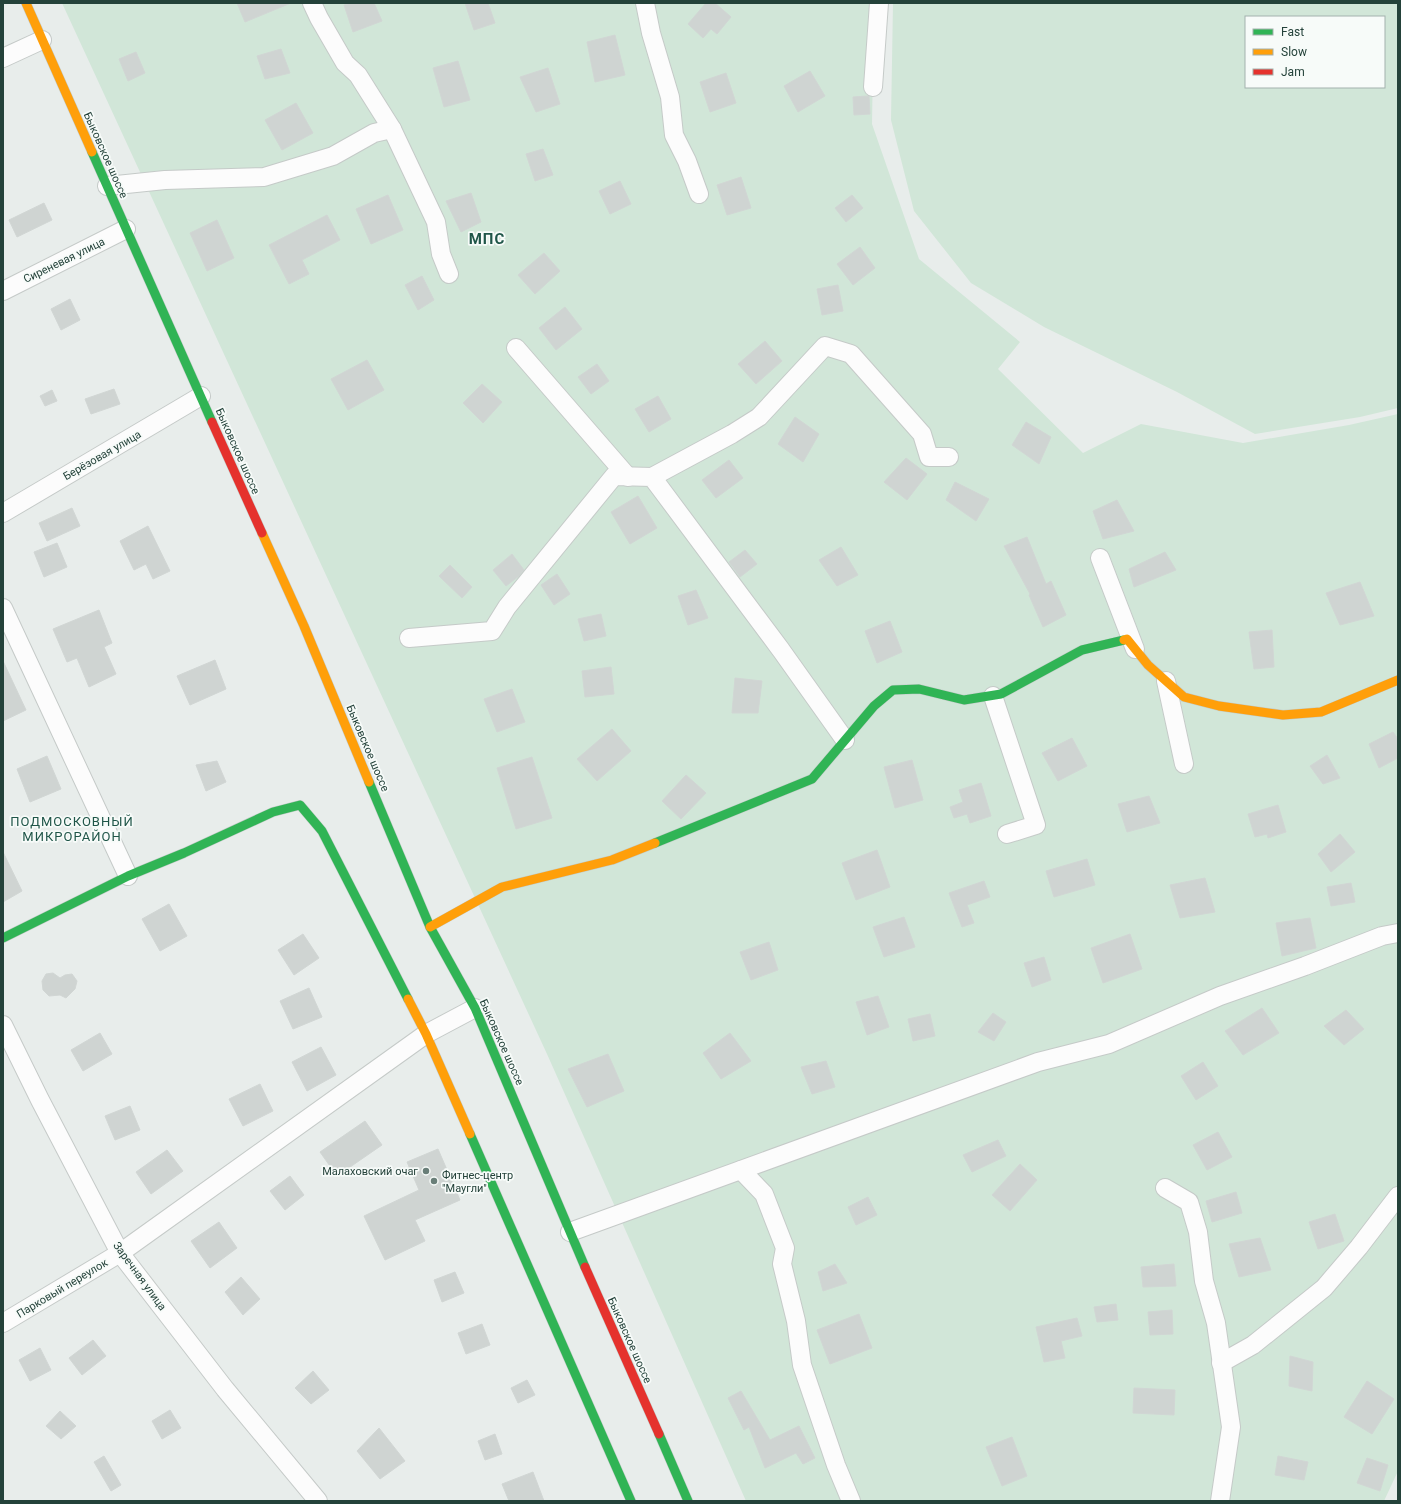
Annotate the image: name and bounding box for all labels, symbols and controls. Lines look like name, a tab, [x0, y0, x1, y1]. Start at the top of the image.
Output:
legend	[1245, 16, 1385, 88]
text: Fast	[1281, 25, 1304, 39]
text: Slow	[1281, 45, 1307, 59]
text: Jam	[1281, 65, 1305, 79]
street label: Быковское шоссе	[81, 110, 130, 200]
district label: МПС	[469, 230, 505, 248]
street label: Сиреневая улица	[21, 235, 107, 286]
street label: Быковское шоссе	[213, 406, 262, 496]
street label: Берёзовая улица	[61, 428, 144, 483]
street label: Быковское шоссе	[343, 703, 392, 794]
district label: ПОДМОСКОВНЫЙ МИКРОРАЙОН	[10, 814, 134, 844]
street label: Быковское шоссе	[477, 997, 526, 1087]
place label: Малаховский очаг	[322, 1165, 418, 1178]
marker: Малаховский очаг	[421, 1166, 431, 1176]
place label: Фитнес-центр "Маугли"	[442, 1169, 513, 1195]
marker: Фитнес-центр "Маугли"	[429, 1176, 439, 1186]
street label: Заречная улица	[110, 1239, 169, 1313]
street label: Парковый переулок	[14, 1256, 110, 1321]
street label: Быковское шоссе	[605, 1295, 654, 1385]

